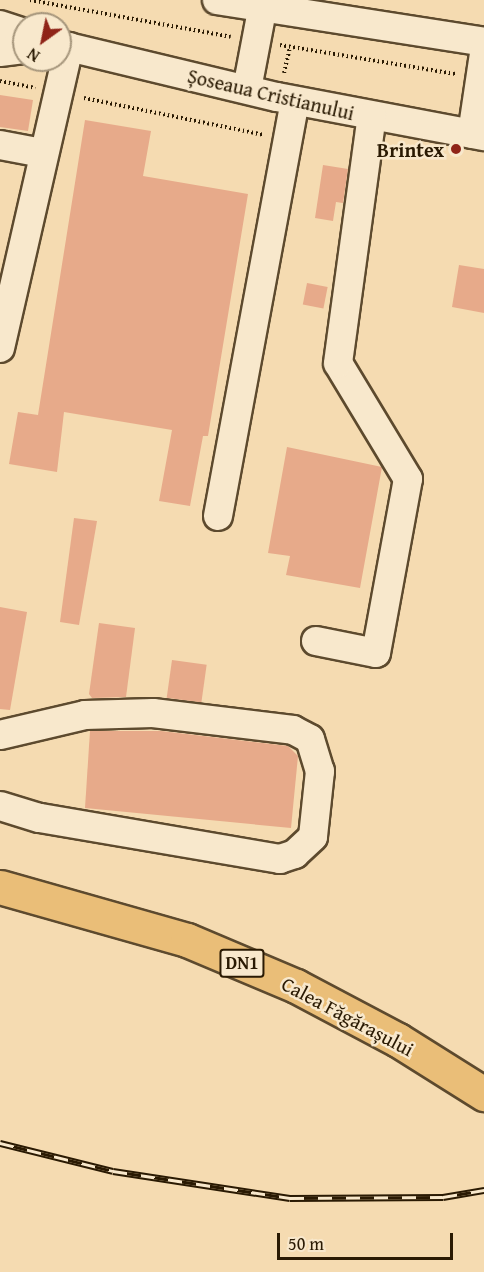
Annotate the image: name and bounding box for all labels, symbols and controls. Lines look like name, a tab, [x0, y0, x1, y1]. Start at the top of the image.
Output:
north arrow	[12, 12, 72, 72]
text: N	[22, 42, 44, 68]
street label: Șoseaua Cristianului	[185, 63, 357, 125]
place label: Brintex	[377, 137, 444, 161]
marker: Brintex	[449, 142, 463, 156]
road number: DN1	[218, 948, 266, 978]
street label: Calea Făgărașului	[278, 971, 418, 1061]
scale bar	[280, 1221, 456, 1259]
text: 50 m	[288, 1230, 324, 1257]

